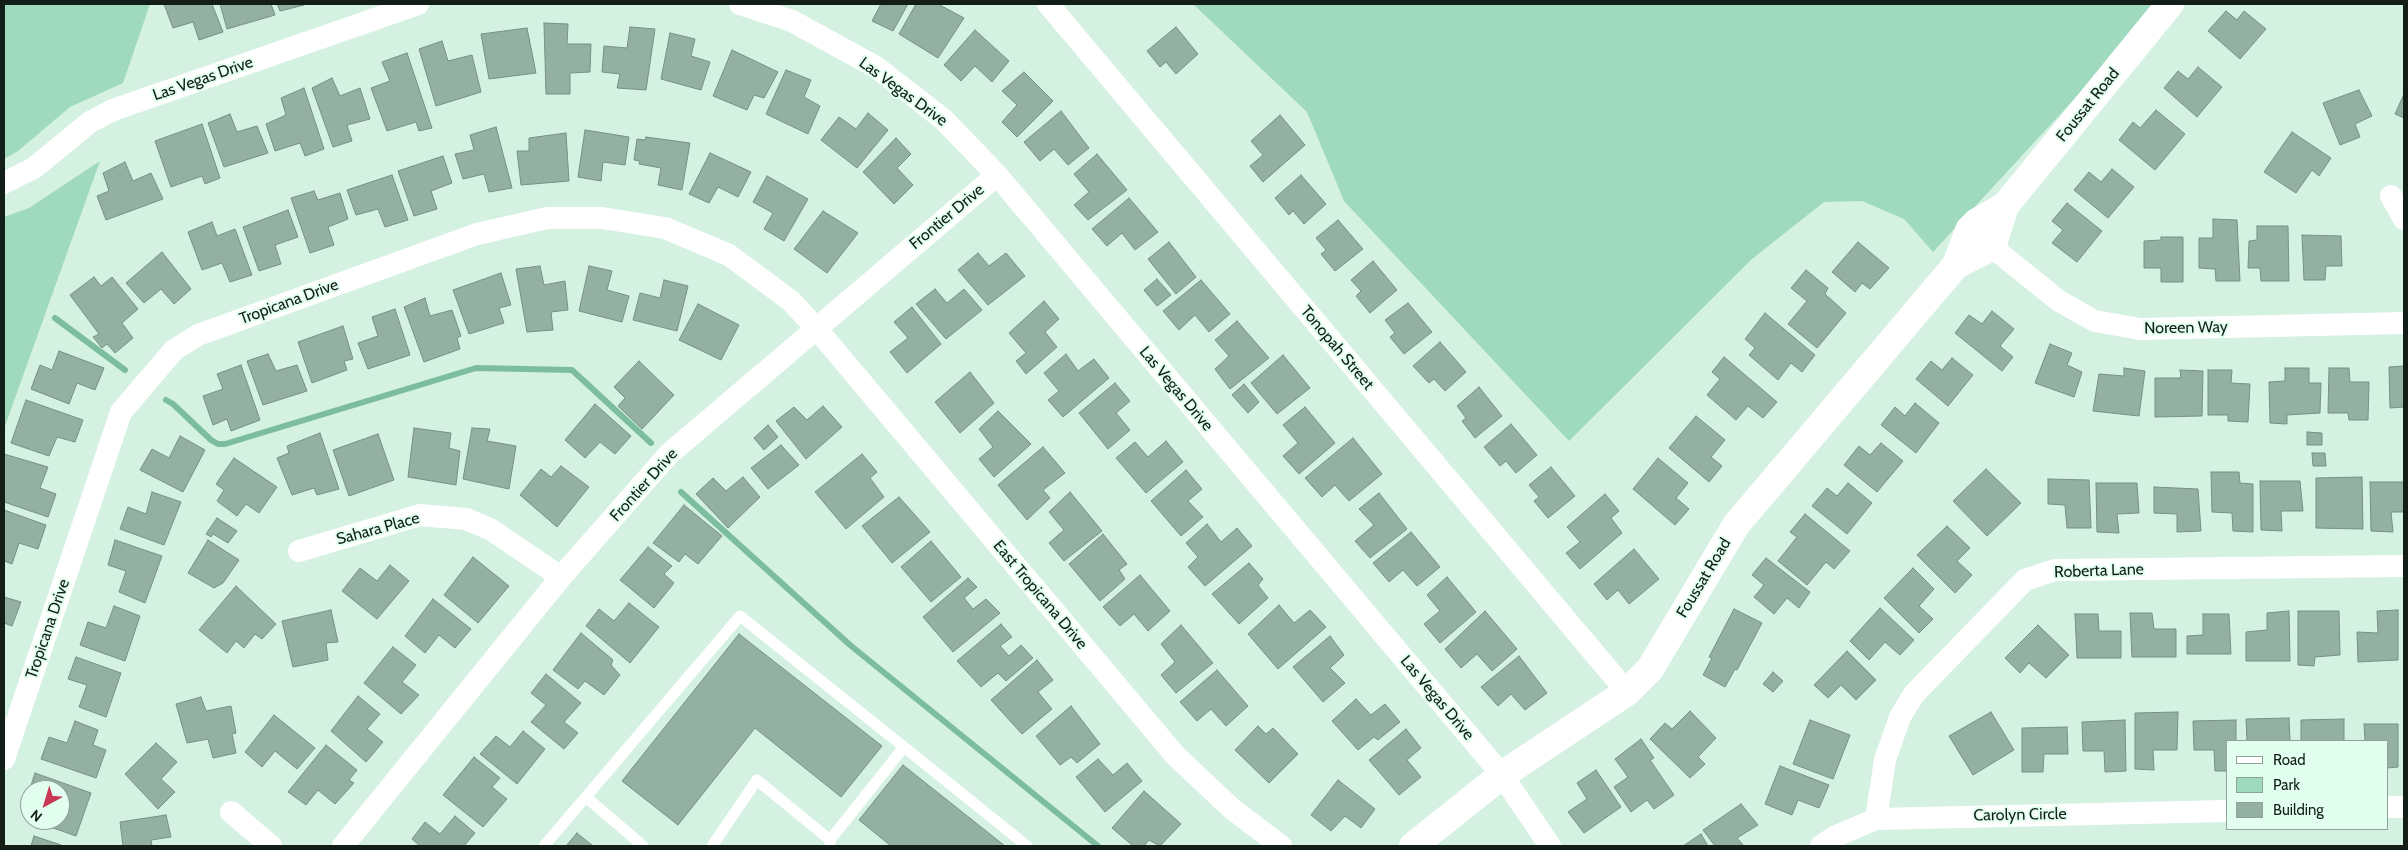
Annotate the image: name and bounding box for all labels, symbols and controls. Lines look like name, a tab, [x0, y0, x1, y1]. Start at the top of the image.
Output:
street label: Las Vegas Drive	[150, 53, 256, 105]
street label: Las Vegas Drive	[855, 53, 951, 131]
street label: Foussat Road	[2052, 64, 2124, 146]
street label: Frontier Drive	[906, 180, 988, 254]
street label: Tropicana Drive	[237, 275, 341, 329]
street label: Tonopah Street	[1296, 302, 1378, 394]
street label: Noreen Way	[2144, 318, 2228, 338]
street label: Las Vegas Drive	[1135, 343, 1217, 435]
street label: Frontier Drive	[606, 445, 682, 525]
street label: Sahara Place	[334, 509, 422, 549]
street label: Foussat Road	[1673, 535, 1735, 621]
street label: East Tropicana Drive	[989, 537, 1091, 653]
street label: Roberta Lane	[2054, 560, 2144, 582]
street label: Tropicana Drive	[22, 577, 74, 681]
street label: Las Vegas Drive	[1396, 652, 1478, 744]
legend	[2226, 740, 2388, 830]
text: Road	[2273, 751, 2306, 769]
text: Park	[2273, 776, 2300, 794]
north arrow	[20, 780, 70, 830]
text: Building	[2273, 801, 2324, 819]
street label: Carolyn Circle	[1973, 805, 2067, 825]
text: N	[27, 806, 46, 826]

